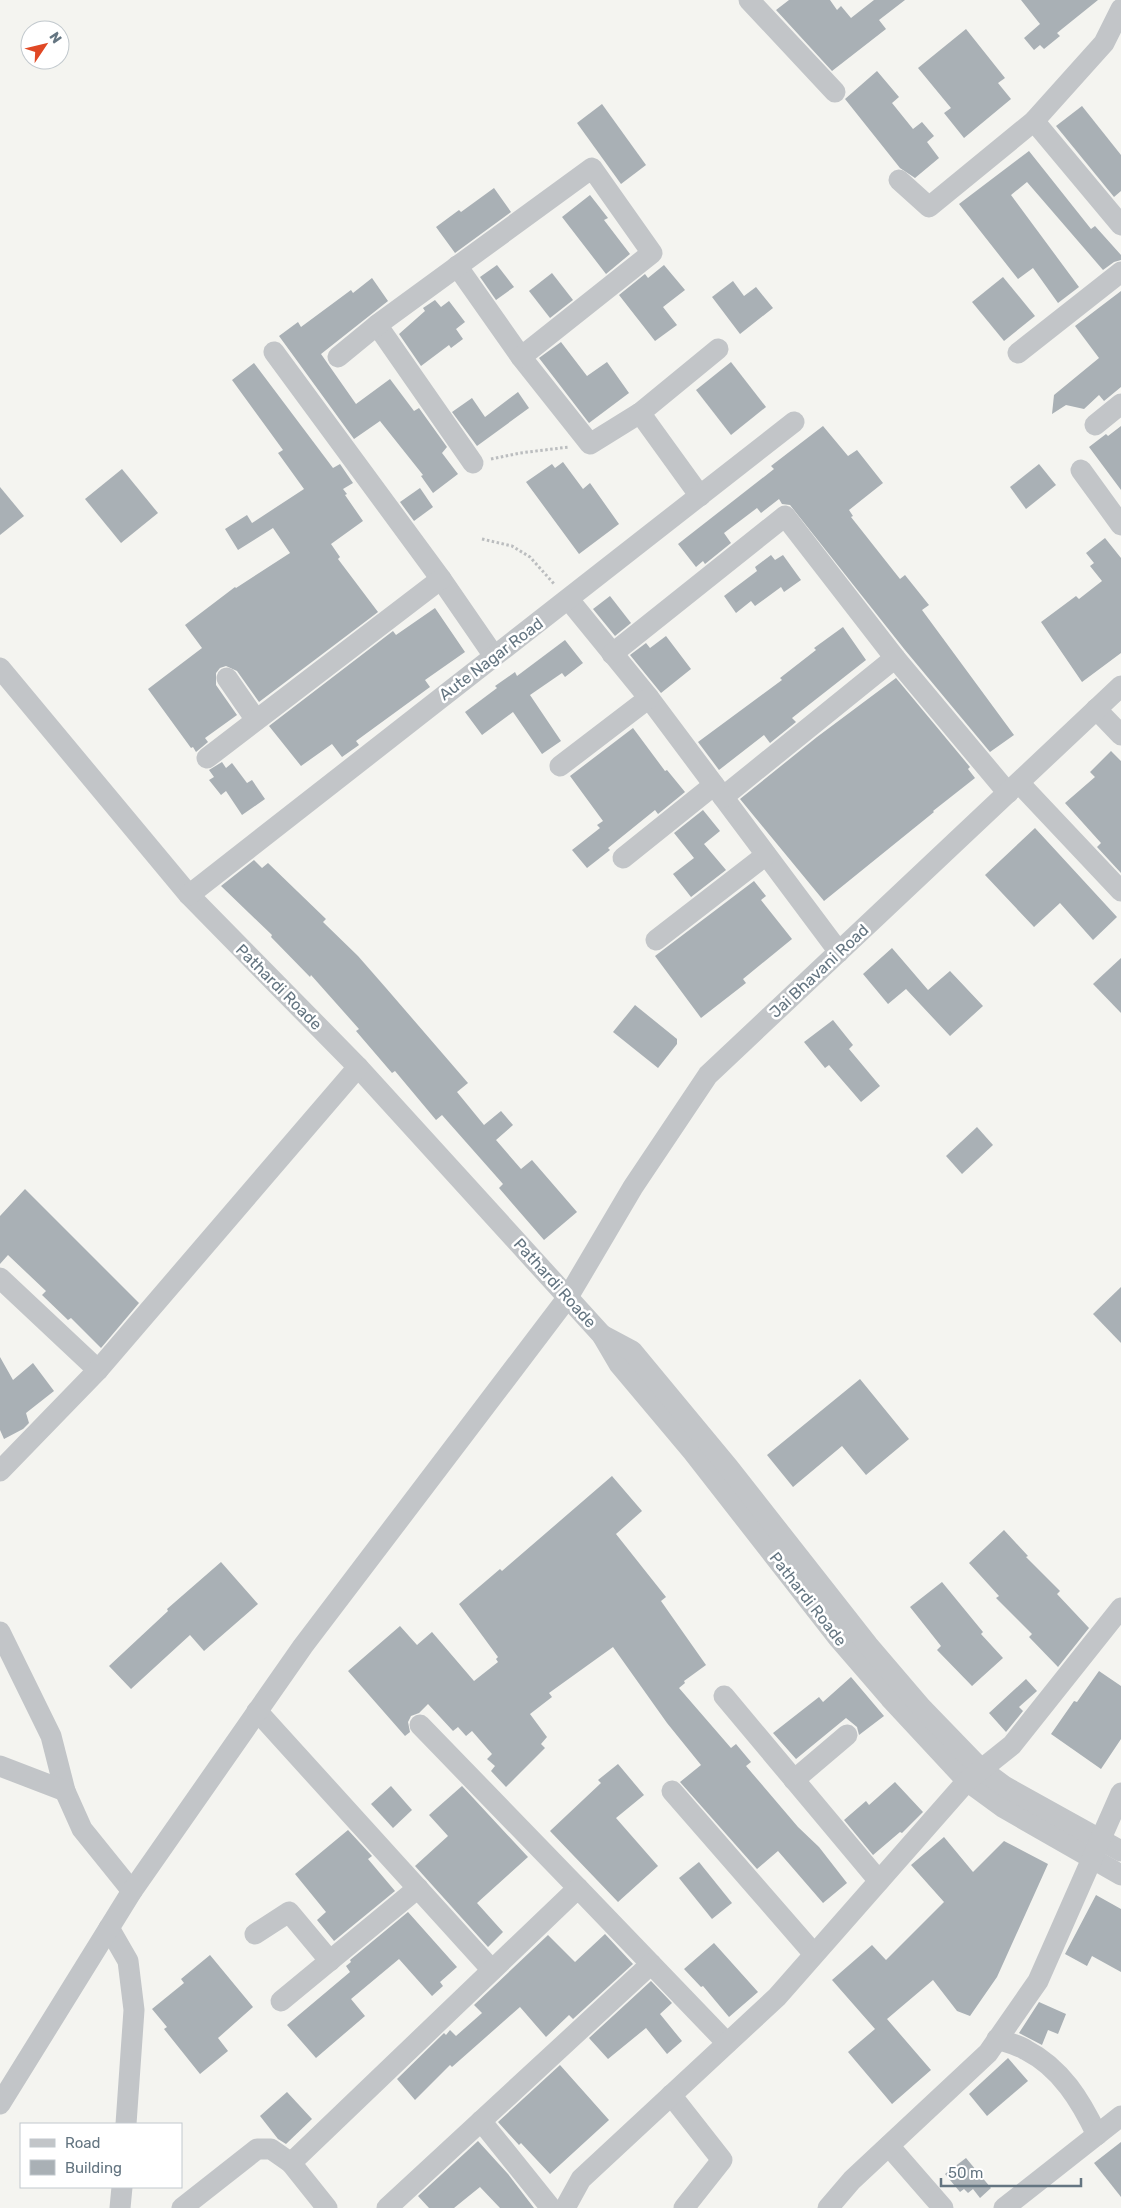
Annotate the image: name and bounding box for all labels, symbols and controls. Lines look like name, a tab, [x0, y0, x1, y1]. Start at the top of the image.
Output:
north arrow	[20, 20, 70, 70]
text: N	[45, 29, 65, 47]
street label: Aute Nagar Road	[435, 614, 547, 704]
street label: Jai Bhavani Road	[765, 920, 873, 1022]
street label: Pathardi Roade	[232, 940, 326, 1034]
street label: Pathardi Roade	[510, 1234, 600, 1332]
street label: Pathardi Roade	[765, 1548, 851, 1650]
legend	[20, 2123, 182, 2188]
text: Road	[65, 2134, 101, 2152]
scale bar	[941, 2156, 1081, 2188]
text: Building	[65, 2159, 122, 2177]
text: 50 m	[948, 2164, 983, 2182]

